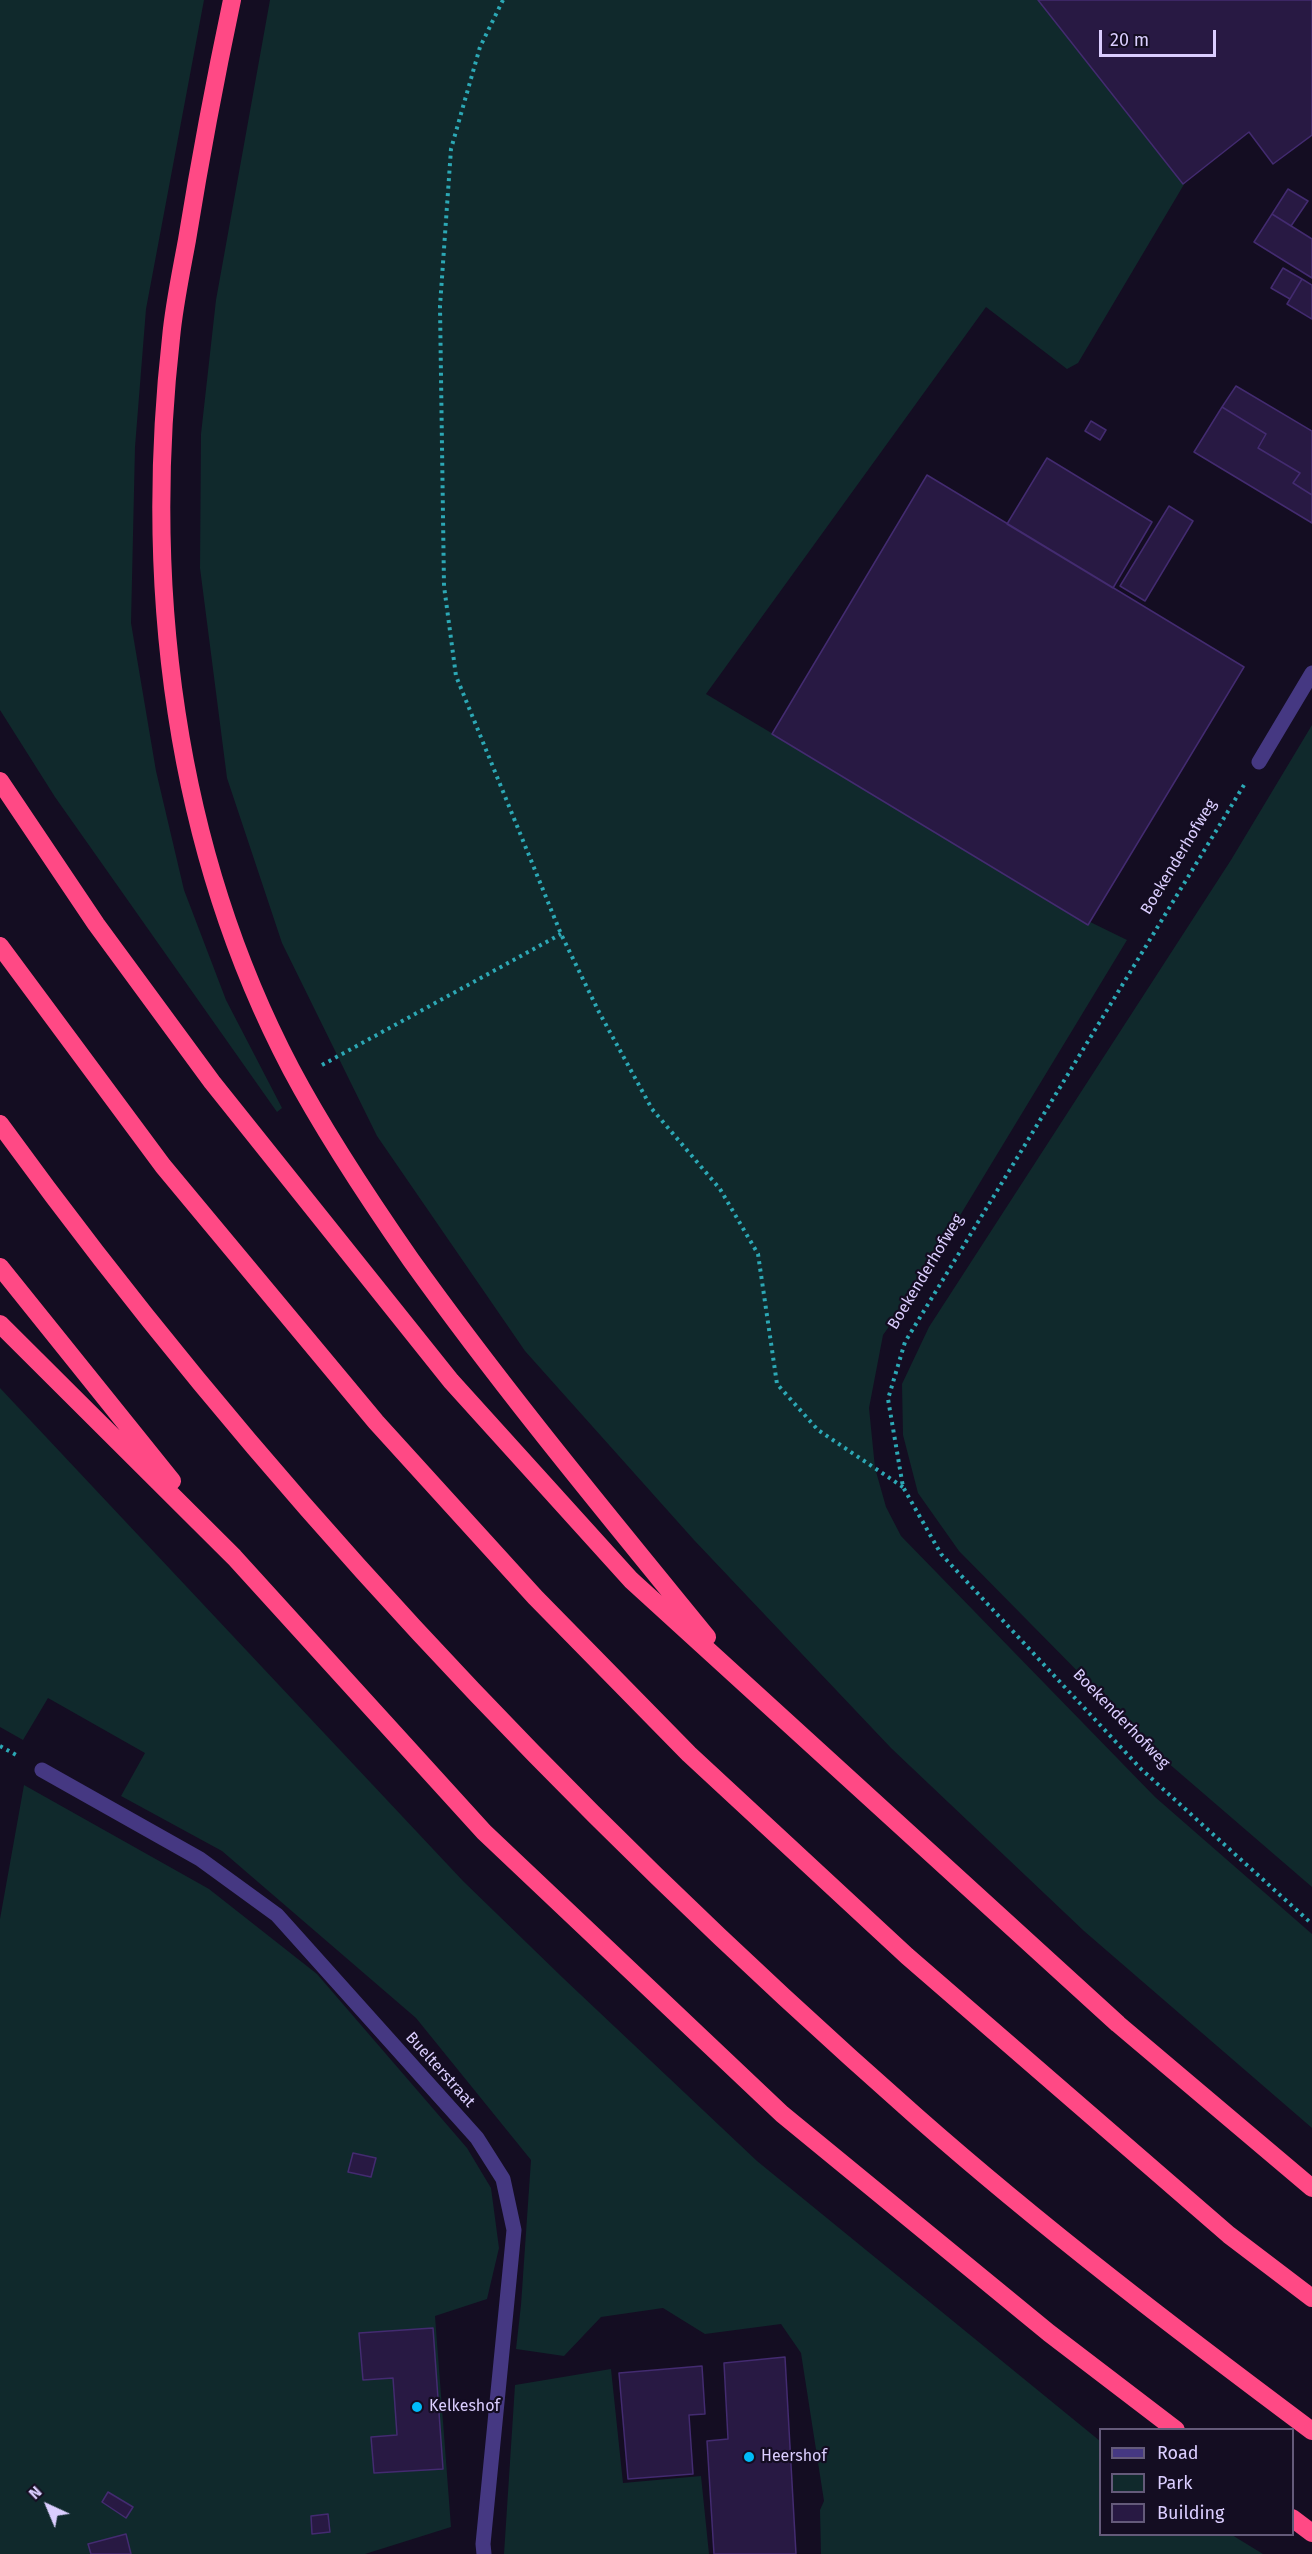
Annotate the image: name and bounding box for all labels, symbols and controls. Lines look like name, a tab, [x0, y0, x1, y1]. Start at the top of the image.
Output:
scale bar	[1102, 18, 1219, 56]
text: 20 m	[1110, 29, 1149, 51]
street label: Boekenderhofweg	[1137, 796, 1221, 918]
street label: Boekenderhofweg	[884, 1211, 968, 1333]
street label: Boekenderhofweg	[1069, 1665, 1173, 1773]
street label: Buelterstraat	[401, 2028, 479, 2112]
place label: Kelkeshof	[429, 2397, 500, 2417]
marker: Kelkeshof	[410, 2400, 424, 2414]
legend	[1099, 2428, 1294, 2536]
text: Road	[1157, 2442, 1199, 2464]
place label: Heershof	[761, 2447, 827, 2467]
marker: Heershof	[742, 2450, 756, 2464]
text: Park	[1157, 2472, 1192, 2494]
north arrow	[18, 2476, 78, 2536]
text: N	[25, 2482, 46, 2503]
text: Building	[1157, 2502, 1224, 2524]

